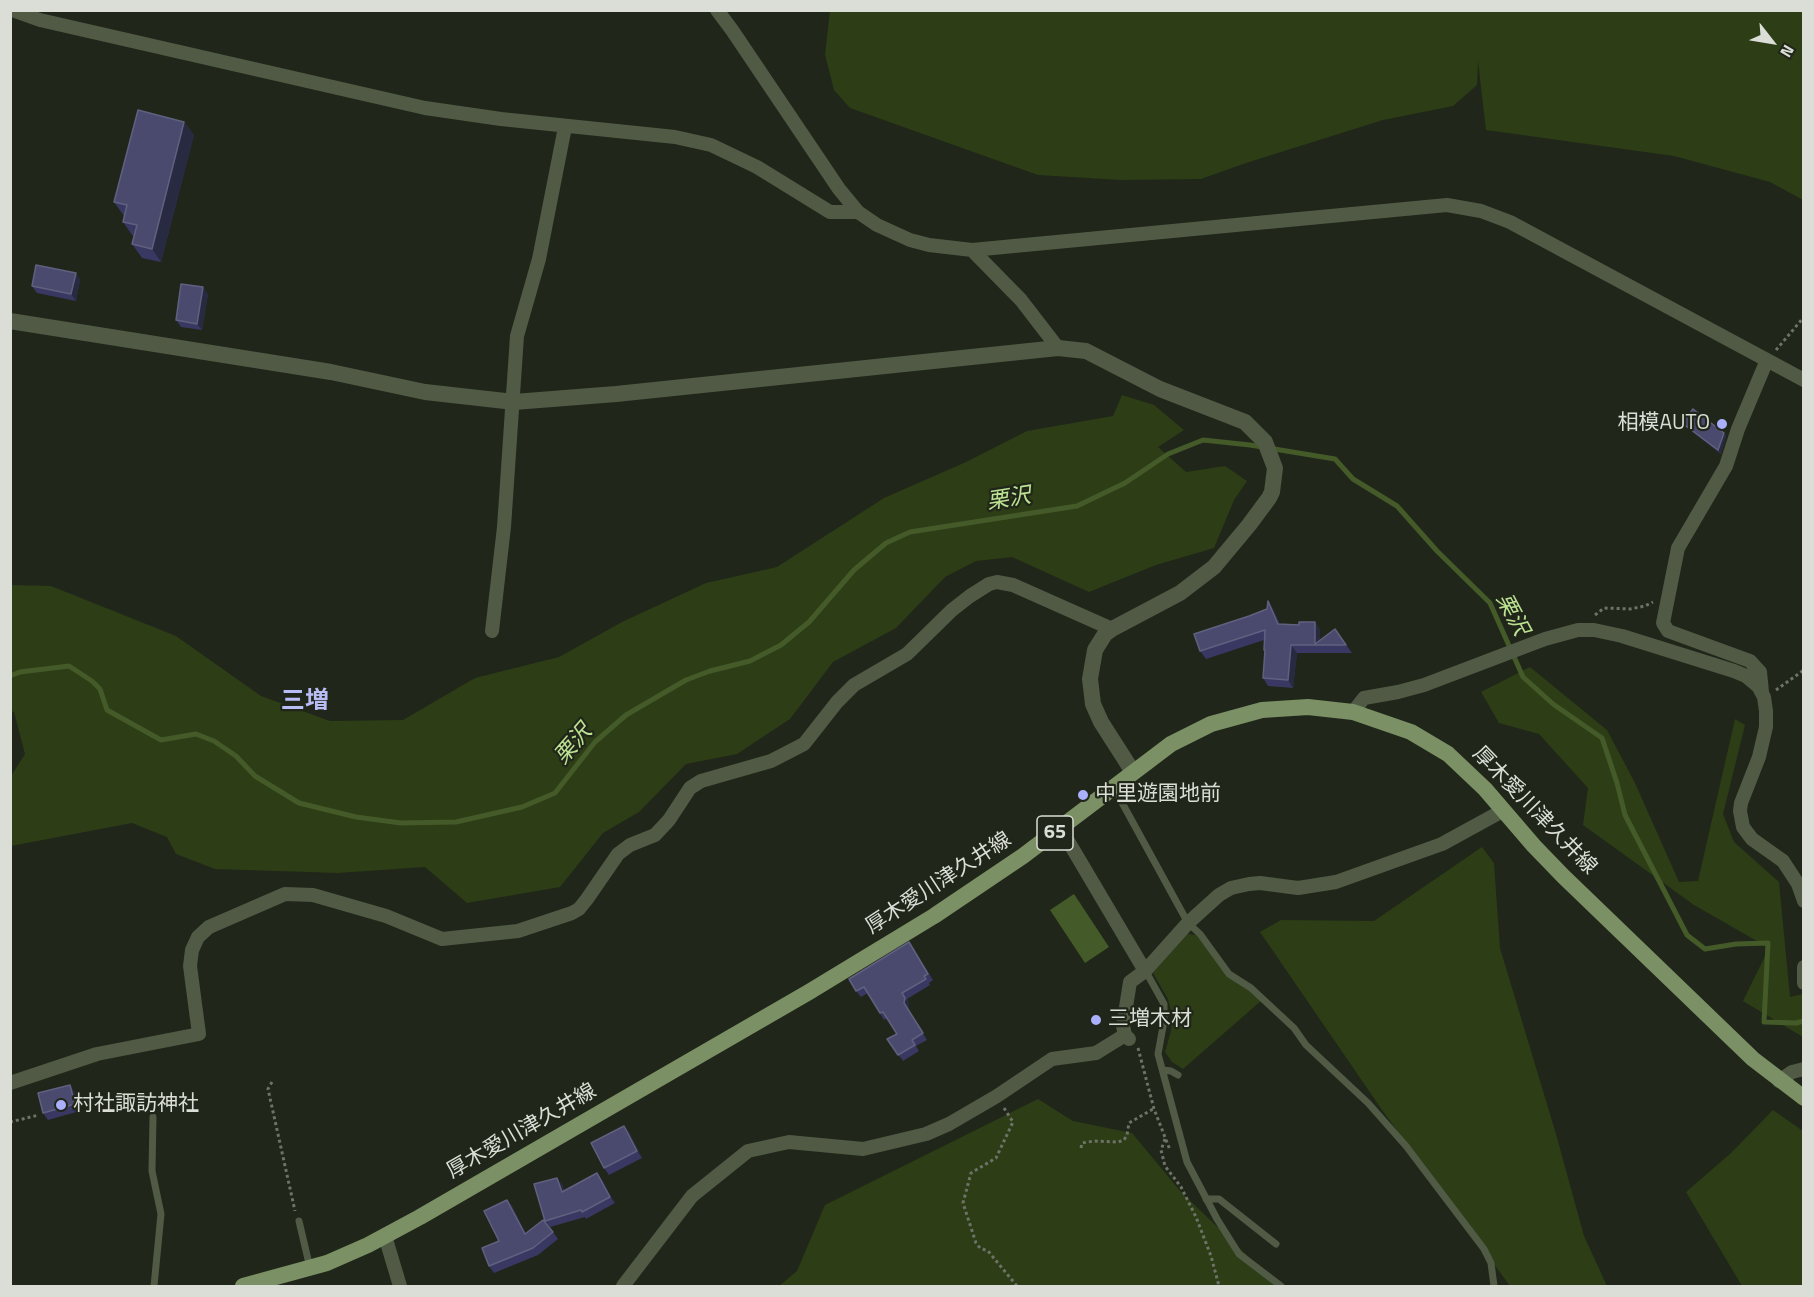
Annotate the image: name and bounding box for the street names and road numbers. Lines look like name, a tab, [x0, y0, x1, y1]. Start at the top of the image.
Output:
street label: 厚木愛川津久井線	[1467, 742, 1601, 880]
road number: 65	[1037, 816, 1073, 850]
street label: 厚木愛川津久井線	[862, 828, 1016, 940]
street label: 厚木愛川津久井線	[443, 1079, 601, 1185]

